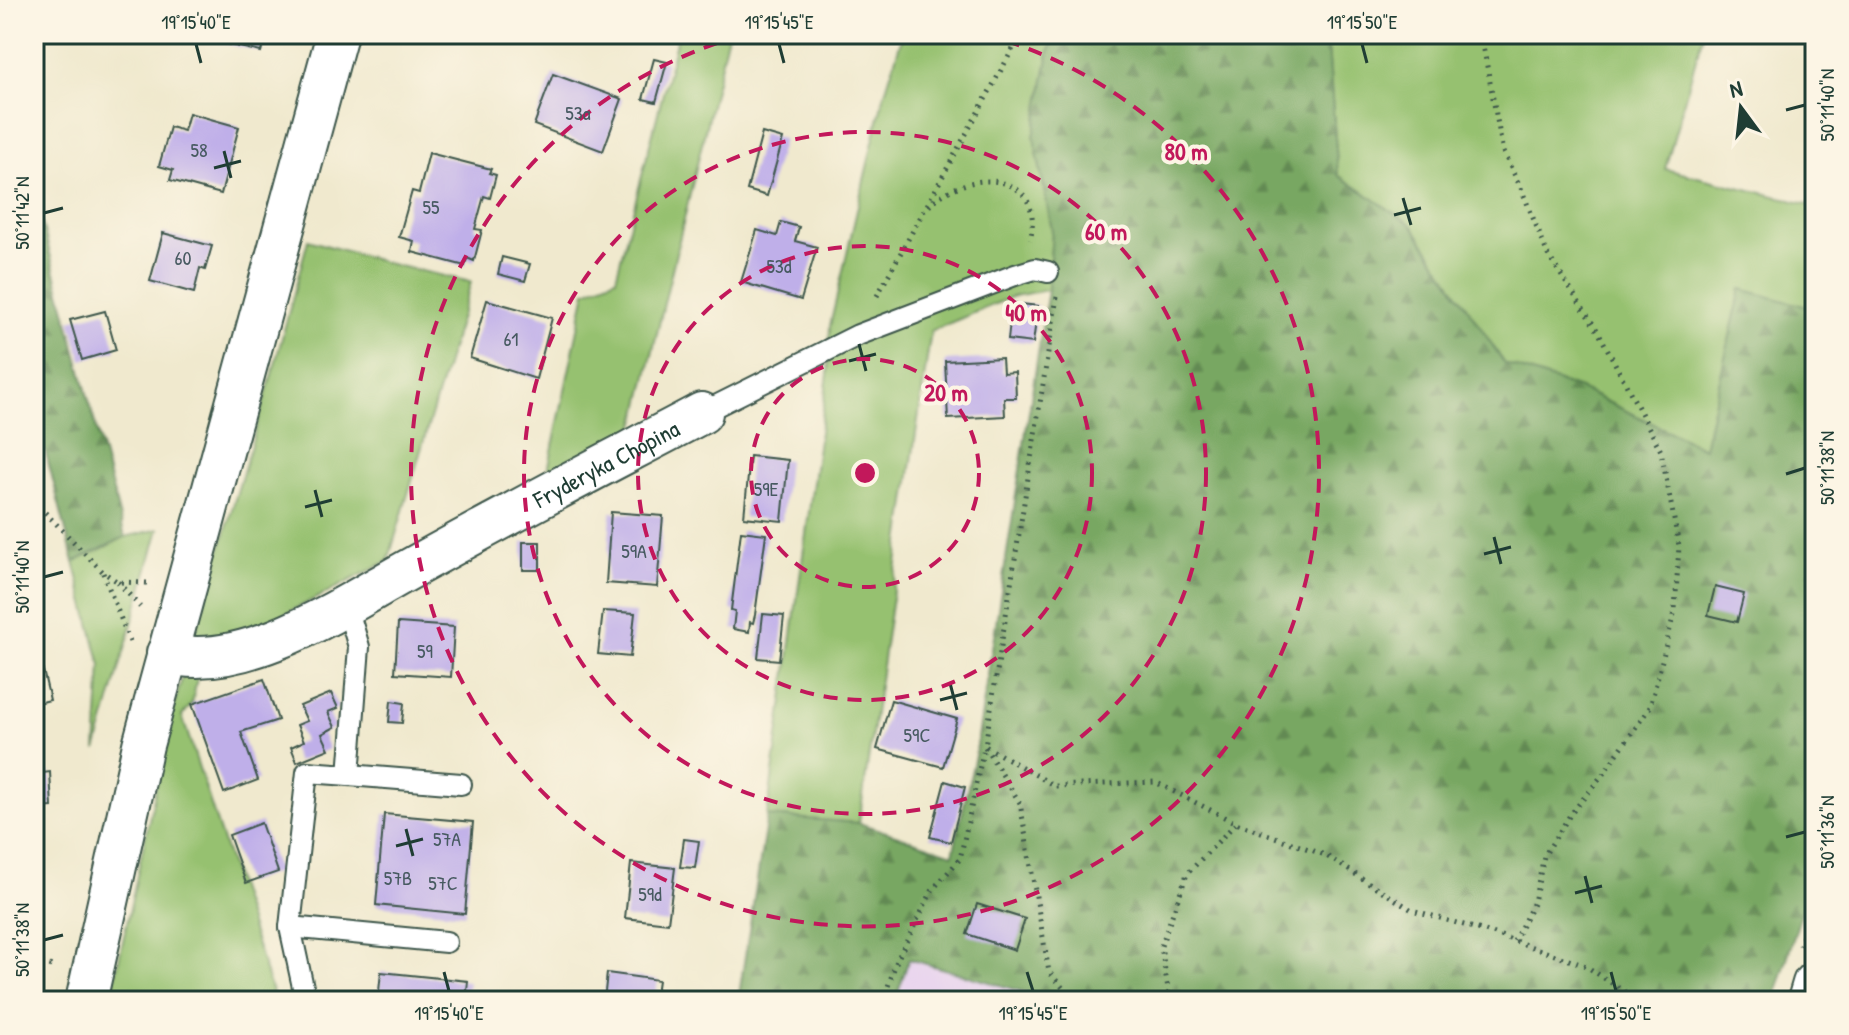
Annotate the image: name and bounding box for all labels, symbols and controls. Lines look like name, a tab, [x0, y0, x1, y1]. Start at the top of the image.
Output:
text: 19°15'40"E	[161, 8, 231, 35]
text: 19°15'45"E	[744, 8, 814, 35]
text: 19°15'50"E	[1327, 8, 1397, 35]
north arrow	[1701, 68, 1781, 148]
text: 50°11'40"N	[1813, 68, 1840, 142]
text: N	[1726, 73, 1746, 105]
house number: 53a	[565, 99, 591, 126]
text: 80 m	[1165, 135, 1207, 167]
house number: 58	[190, 136, 208, 163]
text: 50°11'42"N	[8, 176, 35, 250]
house number: 55	[423, 193, 440, 220]
text: 60 m	[1085, 215, 1127, 247]
house number: 60	[175, 244, 192, 271]
house number: 53d	[766, 252, 792, 279]
text: 40 m	[1005, 296, 1047, 328]
house number: 61	[503, 325, 519, 352]
text: 20 m	[924, 376, 968, 408]
street label: Fryderyka Chopina	[527, 412, 685, 515]
text: 50°11'38"N	[1813, 431, 1840, 505]
centre of rings	[851, 459, 879, 487]
house number: 59E	[754, 475, 778, 502]
house number: 59A	[621, 537, 647, 564]
text: 50°11'40"N	[8, 540, 35, 614]
house number: 59	[417, 637, 433, 664]
house number: 59C	[904, 721, 930, 748]
text: 50°11'36"N	[1813, 795, 1840, 869]
house number: 57A	[433, 825, 461, 852]
house number: 57B	[384, 864, 412, 891]
house number: 57C	[428, 869, 458, 896]
house number: 59d	[638, 880, 662, 907]
text: 50°11'38"N	[8, 903, 35, 977]
text: 19°15'40"E	[414, 999, 484, 1026]
text: 19°15'45"E	[998, 999, 1068, 1026]
text: 19°15'50"E	[1581, 999, 1651, 1026]

